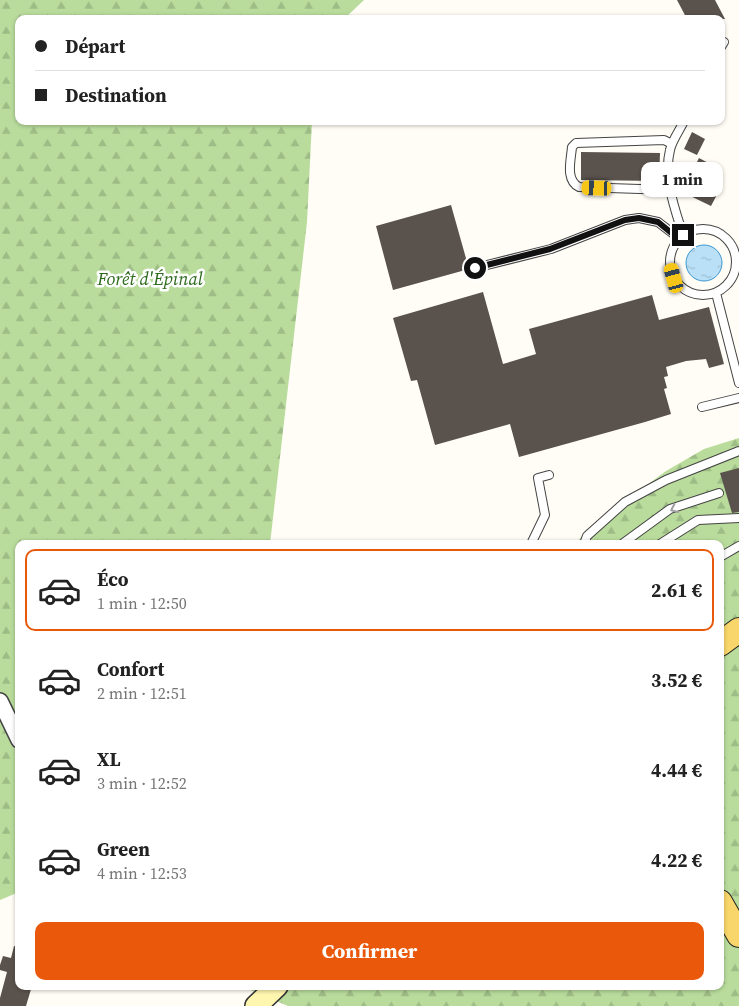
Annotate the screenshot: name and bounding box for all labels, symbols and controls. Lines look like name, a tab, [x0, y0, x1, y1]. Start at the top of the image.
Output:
text: Départ	[65, 33, 125, 59]
text: Destination	[65, 82, 167, 108]
callout: 1 min	[642, 162, 724, 198]
text: 1 min	[661, 168, 703, 190]
car	[581, 180, 612, 196]
route end	[672, 224, 694, 246]
route start	[464, 257, 486, 279]
car	[662, 262, 685, 294]
park label: Forêt d'Épinal	[96, 266, 203, 291]
one-way arrow	[670, 503, 679, 513]
text: Éco	[97, 566, 129, 592]
icon: car	[37, 568, 82, 613]
text: 2.61 €	[651, 577, 702, 603]
text: 1 min · 12:50	[97, 592, 187, 614]
text: Confort	[97, 656, 164, 682]
icon: car	[37, 658, 82, 703]
text: 3.52 €	[651, 667, 702, 693]
text: 2 min · 12:51	[97, 682, 187, 704]
text: XL	[97, 746, 120, 772]
icon: car	[37, 748, 82, 793]
text: 4.44 €	[651, 757, 702, 783]
text: 3 min · 12:52	[97, 772, 187, 794]
text: Green	[97, 836, 150, 862]
icon: car	[37, 838, 82, 883]
text: 4.22 €	[651, 847, 702, 873]
text: 4 min · 12:53	[97, 862, 187, 884]
button: Confirmer	[35, 922, 704, 980]

